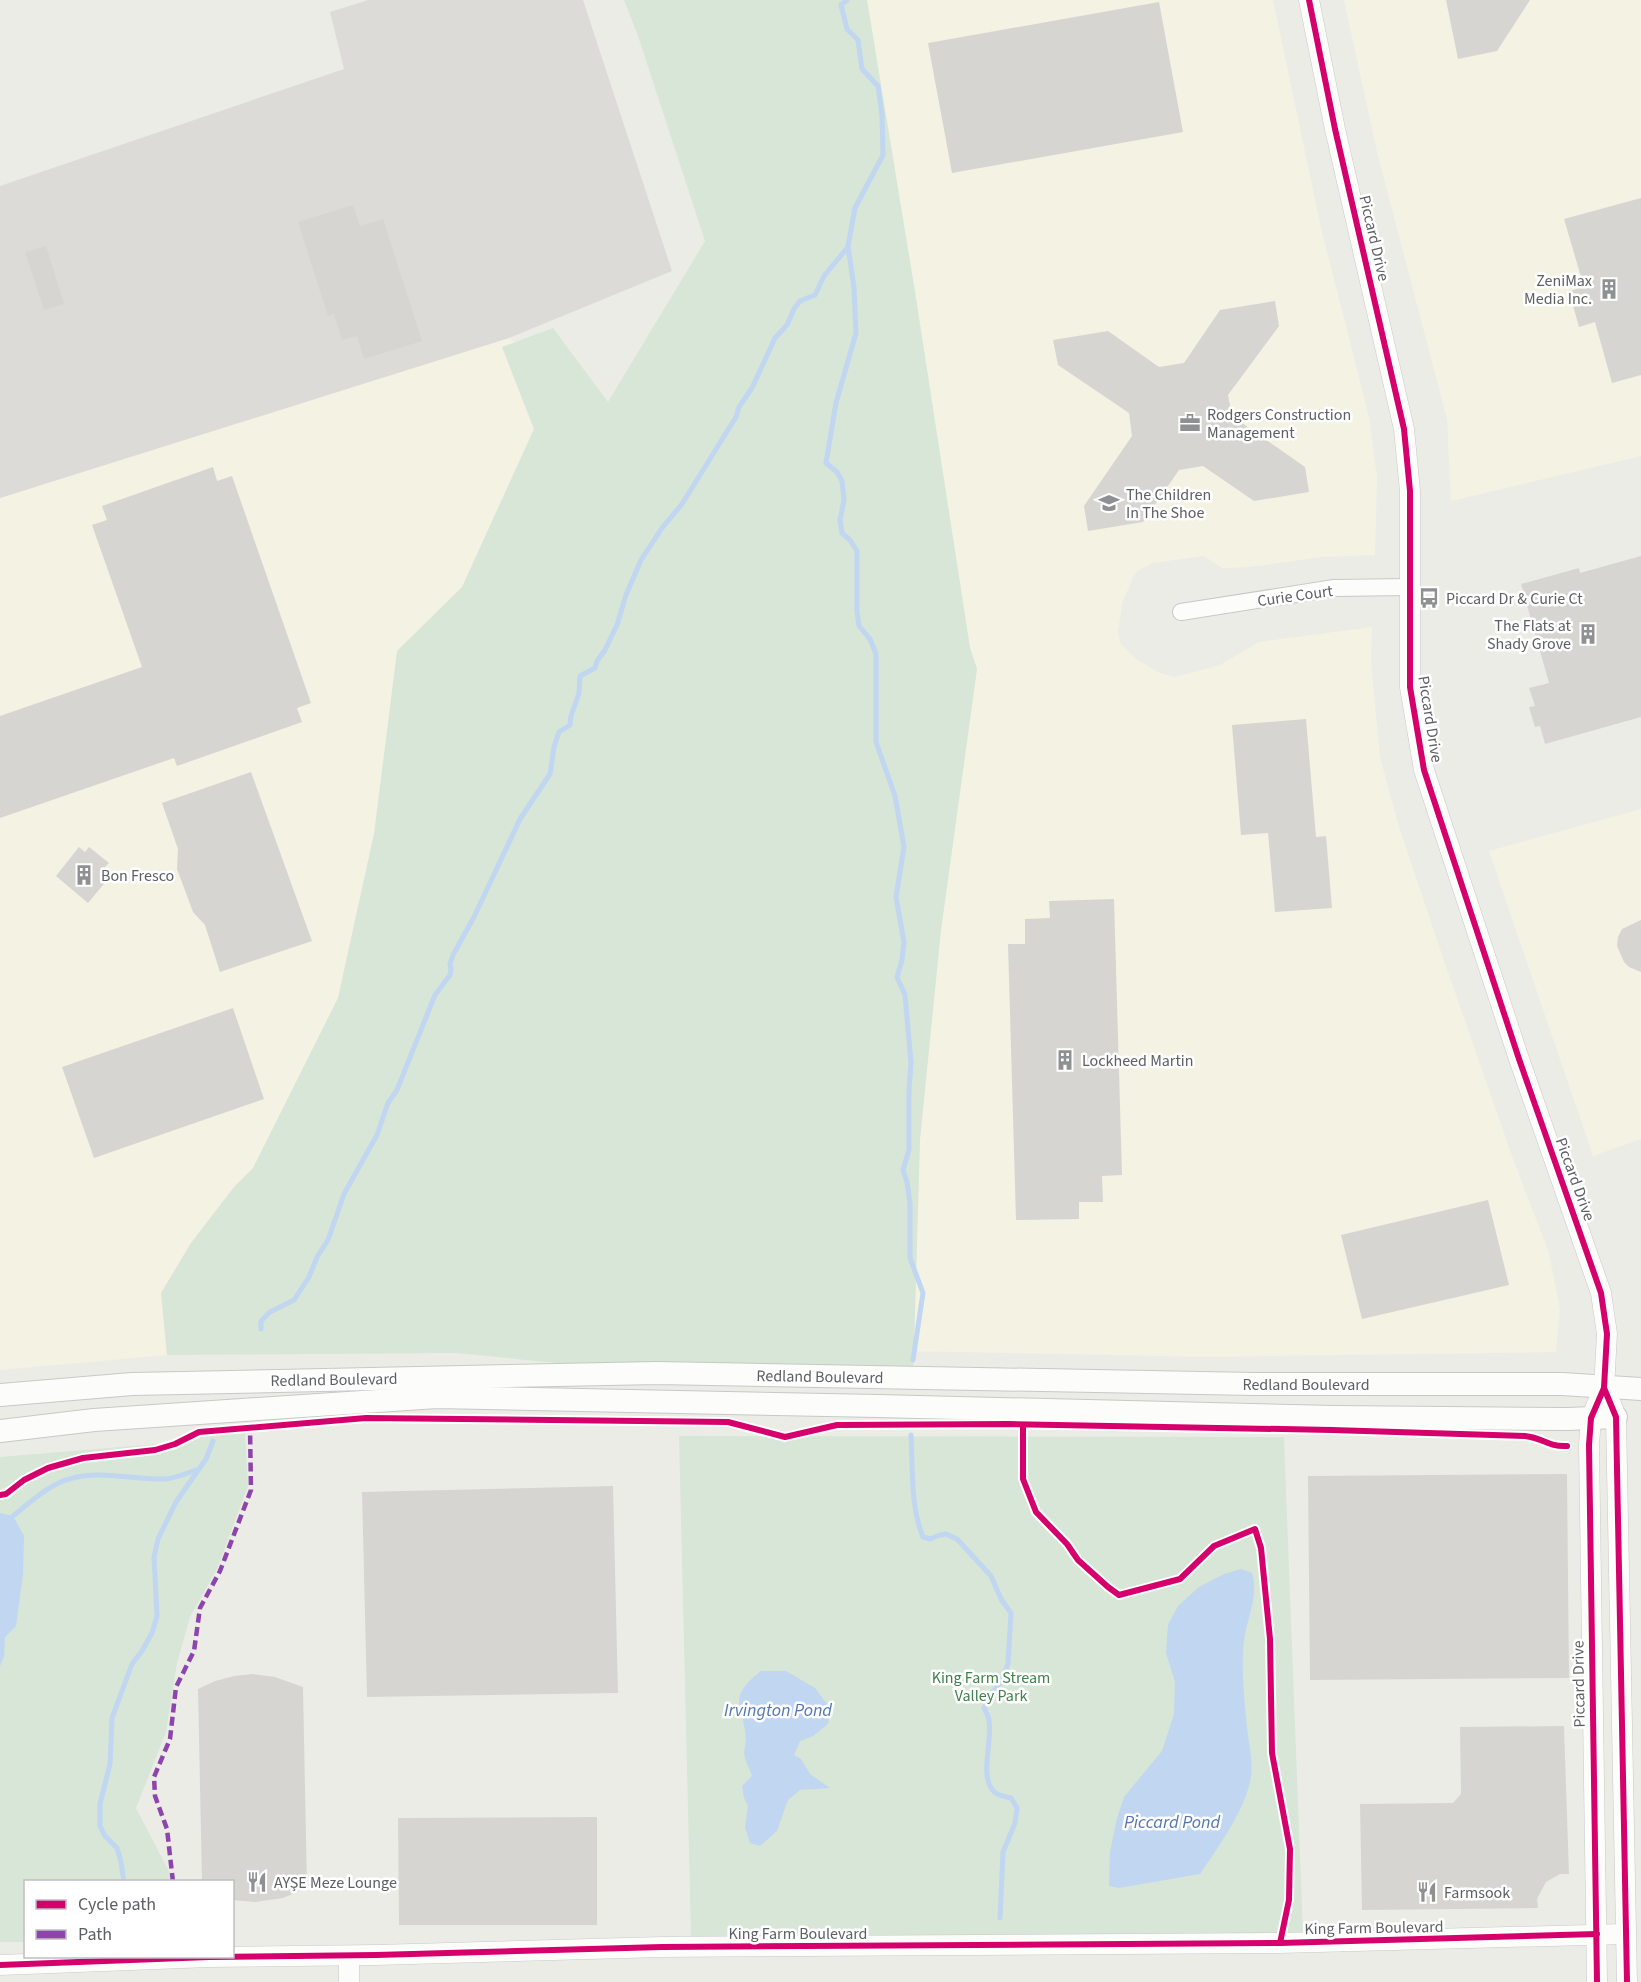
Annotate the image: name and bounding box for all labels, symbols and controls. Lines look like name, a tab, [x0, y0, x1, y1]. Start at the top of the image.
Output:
street label: Piccard Drive	[1353, 193, 1395, 283]
place label: ZeniMax Media Inc.	[1524, 270, 1592, 310]
building icon: ZeniMax Media Inc.	[1597, 277, 1621, 301]
place label: Rodgers Construction Management	[1207, 404, 1351, 444]
office icon: Rodgers Construction Management	[1178, 411, 1202, 435]
place label: The Children In The Shoe	[1126, 484, 1211, 524]
school or university icon: The Children In The Shoe	[1097, 491, 1121, 515]
street label: Curie Court	[1256, 580, 1335, 612]
bus stop icon: Piccard Dr & Curie Ct	[1417, 586, 1441, 610]
place label: Piccard Dr & Curie Ct	[1446, 588, 1583, 610]
place label: The Flats at Shady Grove	[1487, 615, 1572, 655]
building icon: The Flats at Shady Grove	[1576, 622, 1600, 646]
street label: Piccard Drive	[1412, 674, 1448, 764]
building icon: Bon Fresco	[72, 863, 96, 887]
place label: Bon Fresco	[101, 865, 174, 887]
building icon: Lockheed Martin	[1053, 1048, 1077, 1072]
place label: Lockheed Martin	[1082, 1050, 1193, 1072]
street label: Piccard Drive	[1550, 1135, 1600, 1224]
street label: Redland Boulevard	[756, 1365, 884, 1389]
street label: Redland Boulevard	[270, 1368, 398, 1392]
street label: Redland Boulevard	[1242, 1374, 1370, 1396]
street label: Piccard Drive	[1567, 1640, 1591, 1728]
park label: King Farm Stream Valley Park	[932, 1667, 1050, 1707]
water label: Irvington Pond	[724, 1698, 832, 1723]
water label: Piccard Pond	[1124, 1810, 1220, 1835]
restaurant icon: AYŞE Meze Lounge	[245, 1870, 269, 1894]
place label: AYŞE Meze Lounge	[274, 1872, 397, 1894]
legend	[24, 1880, 234, 1958]
restaurant icon: Farmsook	[1415, 1880, 1439, 1904]
place label: Farmsook	[1444, 1882, 1510, 1904]
text: Cycle path	[78, 1892, 156, 1917]
street label: King Farm Boulevard	[1304, 1916, 1444, 1940]
text: Path	[78, 1922, 112, 1947]
street label: King Farm Boulevard	[728, 1923, 868, 1945]

